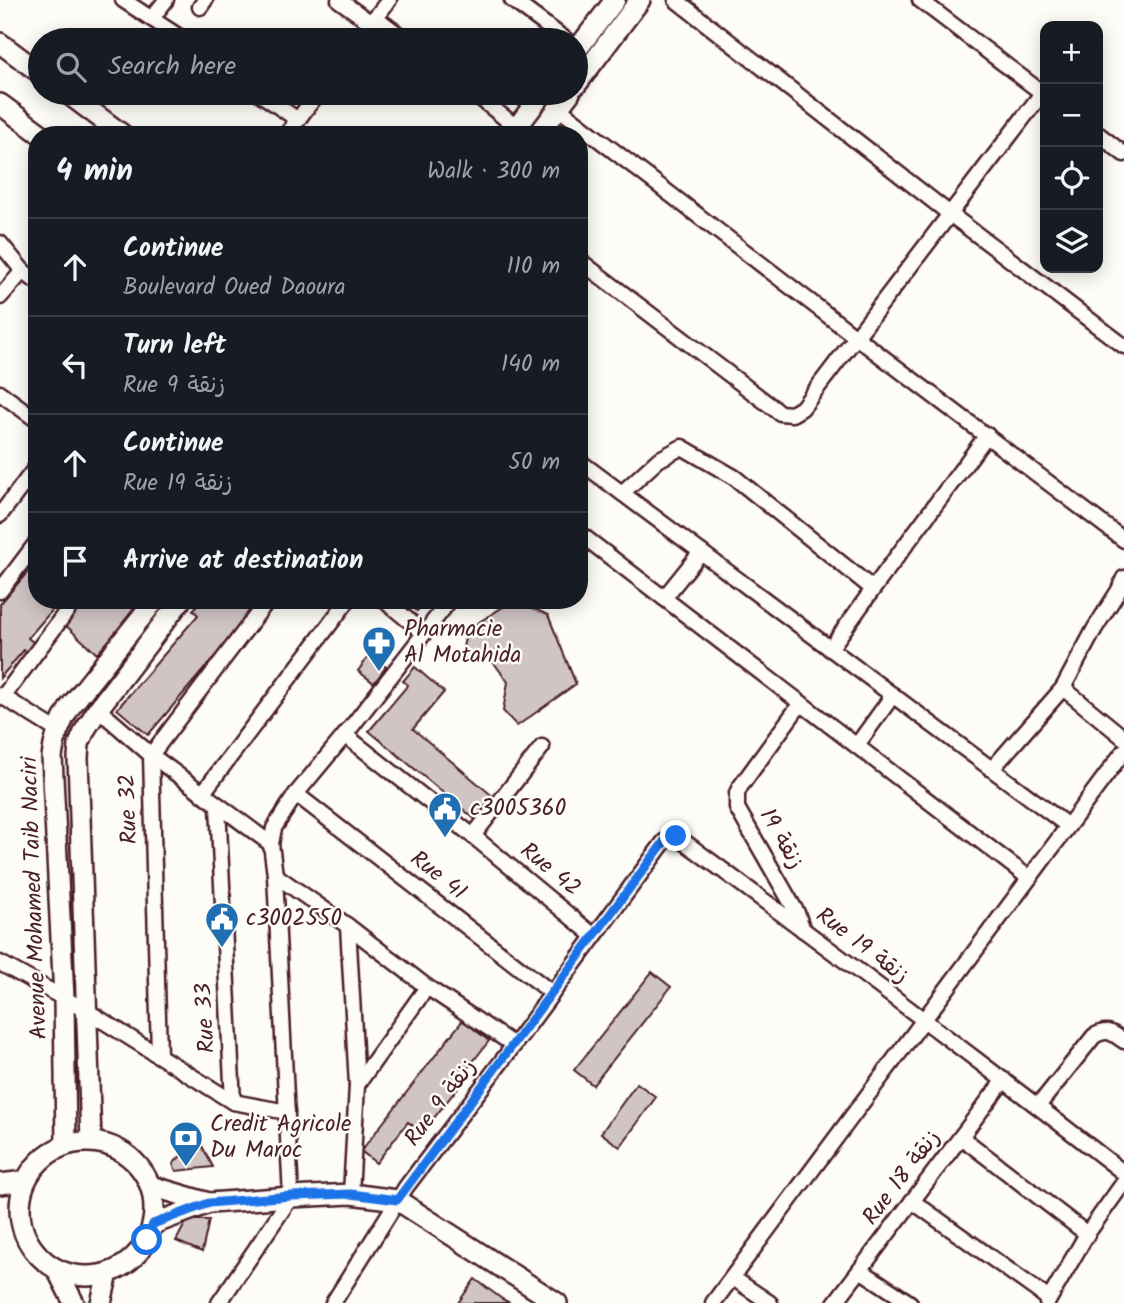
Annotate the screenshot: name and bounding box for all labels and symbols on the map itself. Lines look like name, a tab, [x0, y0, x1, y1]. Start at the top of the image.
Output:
place label: Pharmacie Al Motahida	[404, 612, 521, 674]
pharmacy icon: Pharmacie Al Motahida	[360, 624, 398, 673]
street label: Avenue Mohamed Taib Naciri	[12, 754, 58, 1040]
street label: Rue 32	[110, 773, 148, 845]
public building icon: c3005360	[426, 790, 464, 839]
place label: c3005360	[470, 791, 566, 827]
street label: 19 زنقة	[749, 802, 813, 876]
route end	[660, 820, 691, 851]
street label: Rue 42	[511, 834, 589, 906]
street label: Rue 41	[402, 842, 474, 910]
street label: Rue 19 زنقة	[807, 899, 917, 993]
public building icon: c3002550	[203, 900, 241, 949]
place label: c3002550	[246, 901, 342, 937]
street label: Rue 33	[186, 982, 226, 1054]
street label: Rue 9 زنقة	[396, 1051, 486, 1155]
place label: Credit Agricole Du Maroc	[210, 1107, 351, 1169]
bank icon: Credit Agricole Du Maroc	[167, 1119, 205, 1168]
street label: Rue 18 زنقة	[854, 1122, 950, 1234]
route start	[131, 1224, 162, 1255]

